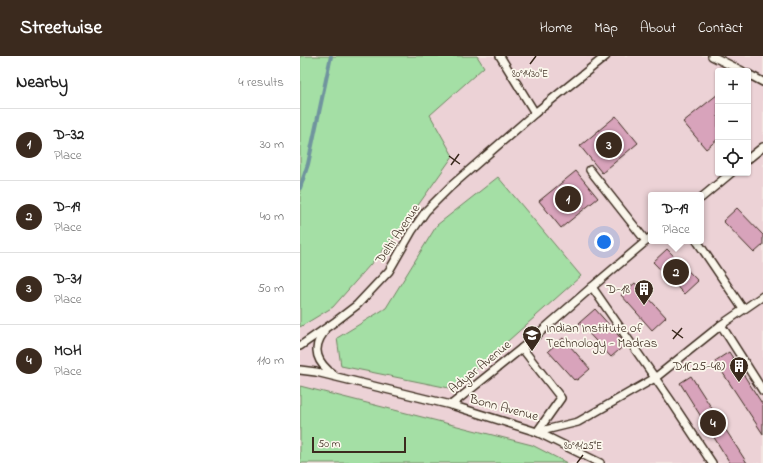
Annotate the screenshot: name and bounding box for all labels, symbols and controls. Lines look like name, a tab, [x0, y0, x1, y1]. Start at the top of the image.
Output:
text: Streetwise	[20, 15, 102, 42]
text: Home	[540, 18, 572, 39]
text: Map	[594, 18, 618, 39]
text: About	[640, 18, 676, 39]
text: Contact	[698, 18, 743, 39]
text: 80°14'30"E	[512, 67, 548, 82]
map controls	[715, 68, 751, 176]
button: +	[715, 68, 751, 104]
text: Nearby	[16, 70, 68, 95]
text: 4 results	[238, 73, 284, 92]
button: −	[715, 104, 751, 140]
text: D-32	[54, 124, 84, 146]
pin: 3	[596, 130, 622, 160]
text: 1	[27, 135, 31, 154]
text: 30 m	[260, 135, 284, 154]
button: locate	[715, 140, 751, 176]
text: Place	[54, 146, 82, 165]
pin: 1	[555, 184, 581, 214]
popup	[648, 192, 704, 244]
text: D-19	[54, 196, 80, 218]
text: D-19	[662, 198, 688, 220]
street label: Delhi Avenue	[370, 200, 425, 268]
text: 2	[26, 207, 32, 226]
text: 40 m	[260, 207, 284, 226]
text: Place	[54, 218, 82, 237]
text: Place	[662, 220, 690, 239]
your location	[594, 232, 614, 252]
pin: 2	[663, 257, 689, 287]
text: D-31	[54, 268, 82, 290]
building icon: D-18	[633, 278, 655, 306]
text: 3	[26, 279, 32, 298]
text: 50 m	[258, 279, 284, 298]
place label: D-18	[606, 280, 630, 299]
text: Place	[54, 290, 82, 309]
place label: Indian Institute of Technology - Madras	[546, 319, 658, 354]
school or university icon: Indian Institute of Technology - Madras	[521, 324, 543, 352]
street label: Adyar Avenue	[445, 336, 516, 399]
text: MOH	[54, 340, 82, 362]
text: 4	[26, 351, 32, 370]
text: 110 m	[257, 351, 284, 370]
building icon: D1(25-48)	[728, 355, 750, 383]
place label: D1(25-48)	[672, 357, 725, 376]
text: Place	[54, 362, 82, 381]
street label: Bonn Avenue	[467, 389, 541, 426]
pin: 4	[700, 408, 726, 438]
scale bar	[312, 435, 406, 454]
text: 50 m	[318, 436, 340, 452]
text: 80°14'25"E	[564, 439, 602, 454]

